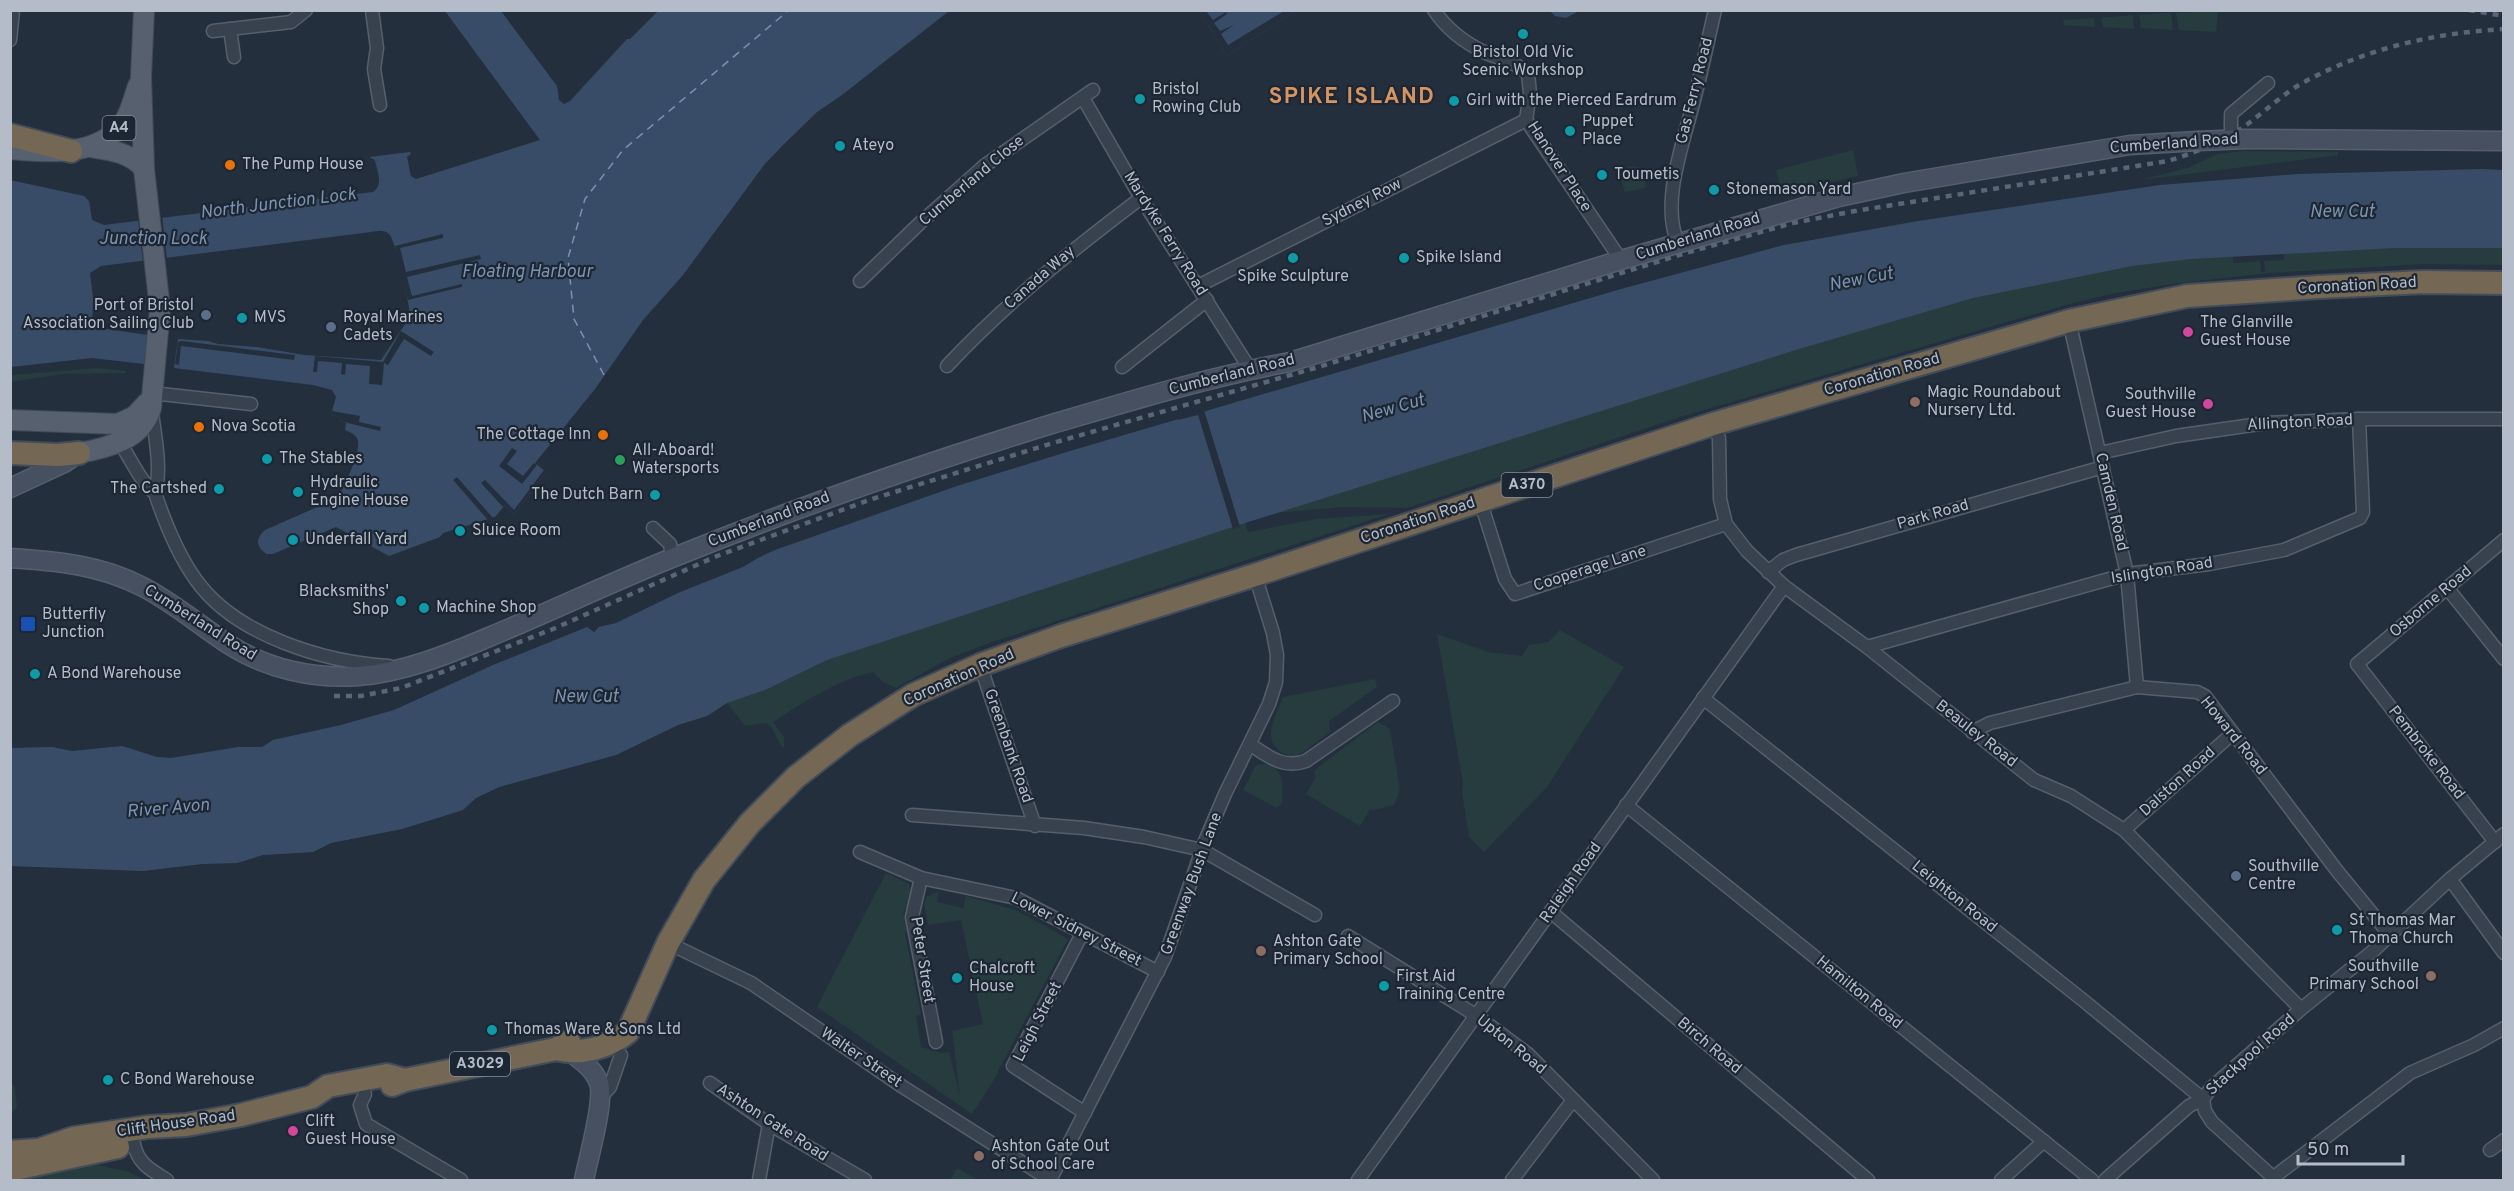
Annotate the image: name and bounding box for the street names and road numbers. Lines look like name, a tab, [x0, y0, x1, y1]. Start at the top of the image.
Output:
street label: Gas Ferry Road	[1672, 36, 1718, 146]
road number: A4	[102, 116, 136, 140]
street label: Hanover Place	[1522, 118, 1596, 216]
street label: Cumberland Road	[2109, 130, 2239, 158]
street label: Cumberland Close	[915, 131, 1029, 231]
street label: Mardyke Ferry Road	[1119, 168, 1211, 300]
street label: Sydney Row	[1319, 174, 1405, 232]
street label: Cumberland Road	[1633, 209, 1763, 265]
street label: Canada Way	[1000, 242, 1080, 314]
street label: Coronation Road	[2297, 273, 2417, 299]
street label: Coronation Road	[1822, 349, 1942, 401]
street label: Cumberland Road	[1167, 350, 1297, 400]
street label: Allington Road	[2246, 410, 2354, 436]
street label: Camden Road	[2090, 451, 2132, 553]
road number: A370	[1502, 473, 1552, 497]
street label: Cumberland Road	[705, 488, 833, 552]
street label: Coronation Road	[1358, 493, 1478, 549]
street label: Park Road	[1895, 495, 1971, 535]
street label: Cooperage Lane	[1531, 541, 1649, 597]
street label: Islington Road	[2110, 553, 2214, 589]
street label: Osborne Road	[2386, 562, 2476, 642]
street label: Cumberland Road	[140, 580, 260, 666]
street label: Coronation Road	[900, 645, 1018, 711]
street label: Greenbank Road	[979, 686, 1037, 806]
street label: Howard Road	[2195, 693, 2271, 779]
street label: Beauley Road	[1931, 696, 2021, 772]
street label: Pembroke Road	[2383, 702, 2469, 804]
street label: Dalston Road	[2136, 743, 2220, 821]
street label: Greenway Bush Lane	[1157, 810, 1227, 958]
street label: Raleigh Road	[1536, 839, 1606, 927]
street label: Leighton Road	[1907, 857, 2001, 937]
street label: Lower Sidney Street	[1007, 888, 1145, 972]
street label: Peter Street	[905, 915, 939, 1005]
street label: Hamilton Road	[1812, 952, 1906, 1034]
street label: Leigh Street	[1009, 978, 1067, 1066]
street label: Stackpool Road	[2202, 1010, 2300, 1100]
street label: Upton Road	[1472, 1011, 1550, 1079]
street label: Birch Road	[1673, 1013, 1745, 1079]
street label: Walter Street	[816, 1023, 906, 1093]
road number: A3029	[450, 1052, 510, 1076]
street label: Ashton Gate Road	[712, 1079, 832, 1167]
street label: Clift House Road	[115, 1106, 237, 1142]

